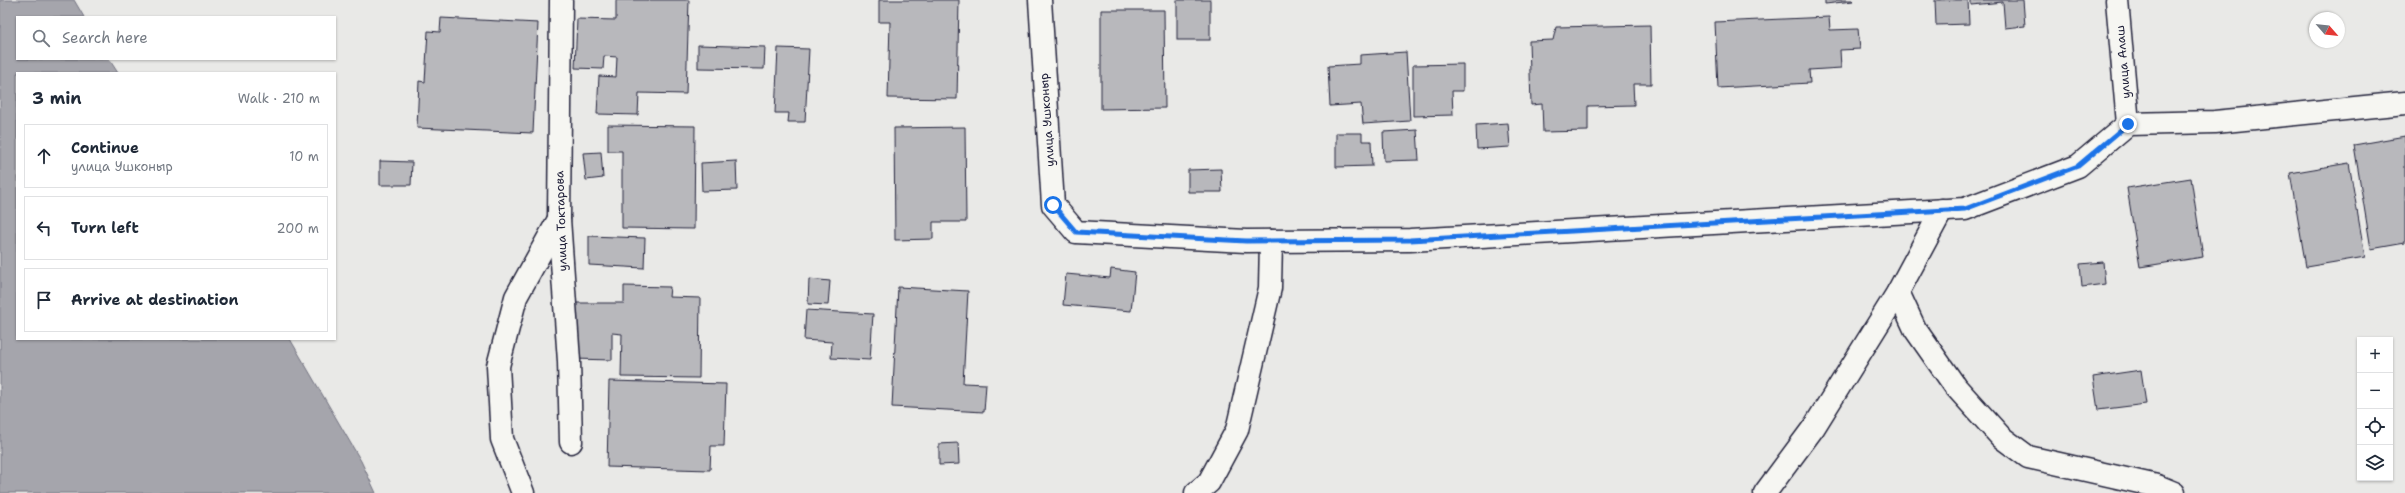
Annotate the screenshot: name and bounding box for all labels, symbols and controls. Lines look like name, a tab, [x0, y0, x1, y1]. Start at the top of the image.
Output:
north arrow	[2309, 12, 2345, 48]
search box	[16, 16, 336, 60]
street label: улица Алаш	[2112, 25, 2134, 99]
icon: search	[30, 27, 52, 49]
text: Search here	[62, 28, 148, 48]
street label: улица Ушконыр	[1036, 72, 1058, 167]
text: 3 min	[32, 87, 82, 109]
text: Walk · 210 m	[238, 90, 320, 107]
route end	[2119, 115, 2137, 133]
text: Continue	[71, 138, 139, 158]
icon: ahead	[33, 145, 55, 167]
text: 10 m	[289, 148, 319, 165]
text: улица Ушконыр	[71, 158, 173, 175]
street label: улица Токтарова	[551, 170, 571, 272]
route start	[1044, 196, 1062, 214]
icon: left	[33, 217, 55, 239]
text: Turn left	[71, 218, 139, 238]
text: 200 m	[277, 220, 319, 237]
icon: arrive	[33, 289, 55, 311]
text: Arrive at destination	[71, 290, 239, 310]
map controls	[2357, 337, 2393, 481]
button: +	[2357, 337, 2393, 373]
button: −	[2357, 373, 2393, 409]
button: locate	[2357, 409, 2393, 445]
button: layers	[2357, 445, 2393, 481]

